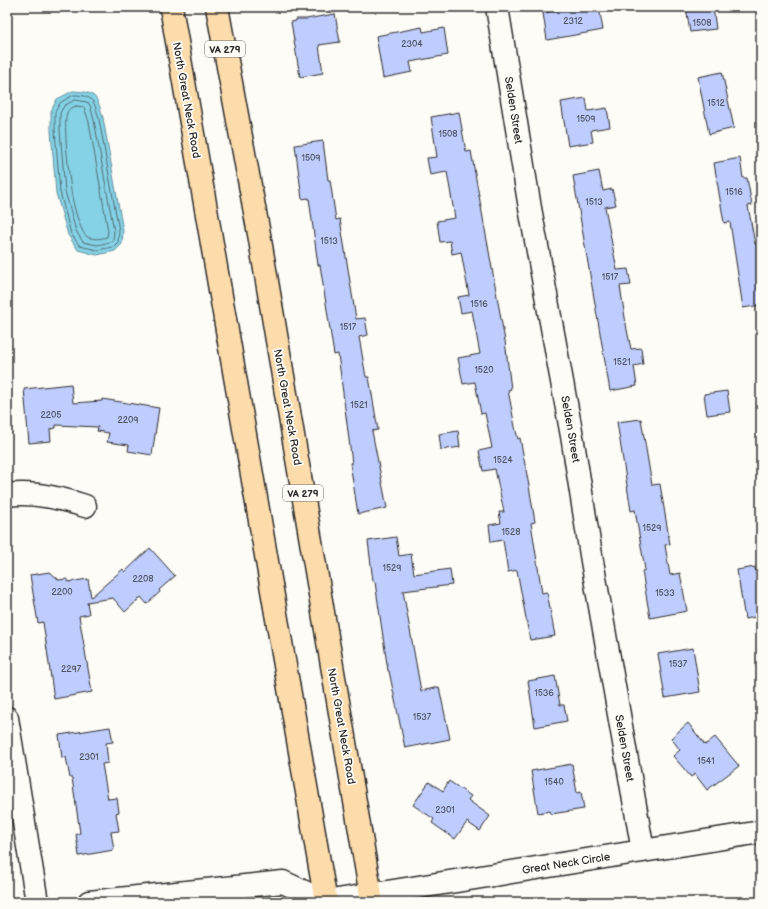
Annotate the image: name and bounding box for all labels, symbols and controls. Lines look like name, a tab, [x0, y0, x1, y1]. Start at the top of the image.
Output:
house number: 2312	[563, 16, 583, 27]
house number: 1508	[692, 18, 712, 29]
house number: 2304	[401, 39, 423, 50]
street label: North Great Neck Road	[170, 41, 203, 159]
road number: VA 279	[205, 41, 245, 57]
street label: Selden Street	[502, 76, 525, 145]
house number: 1512	[707, 98, 725, 109]
house number: 1509	[576, 114, 596, 125]
house number: 1508	[438, 129, 458, 140]
house number: 1509	[301, 153, 321, 164]
house number: 1516	[725, 187, 743, 198]
house number: 1513	[585, 197, 603, 208]
house number: 1513	[320, 236, 338, 247]
house number: 1517	[602, 272, 619, 283]
house number: 1516	[470, 299, 488, 310]
house number: 1517	[340, 322, 357, 333]
street label: North Great Neck Road	[271, 348, 304, 466]
house number: 1521	[613, 357, 631, 368]
house number: 1520	[474, 365, 494, 376]
street label: Selden Street	[558, 395, 583, 464]
house number: 1521	[350, 400, 368, 411]
house number: 2205	[40, 410, 62, 421]
house number: 2209	[117, 415, 139, 426]
house number: 1524	[493, 455, 513, 466]
road number: VA 279	[283, 485, 323, 501]
house number: 1529	[642, 523, 662, 534]
house number: 1528	[501, 527, 521, 538]
house number: 1529	[382, 563, 402, 574]
house number: 2208	[132, 574, 154, 585]
house number: 2200	[51, 587, 73, 598]
house number: 1533	[655, 588, 675, 599]
house number: 1537	[669, 659, 688, 670]
house number: 2297	[61, 664, 82, 675]
street label: North Great Neck Road	[325, 667, 358, 785]
house number: 1536	[534, 688, 554, 699]
house number: 1537	[413, 712, 432, 723]
street label: Selden Street	[612, 714, 637, 783]
house number: 2301	[79, 752, 99, 763]
house number: 1541	[697, 756, 715, 767]
house number: 1540	[544, 777, 564, 788]
house number: 2301	[435, 805, 455, 816]
street label: Great Neck Circle	[521, 850, 612, 877]

